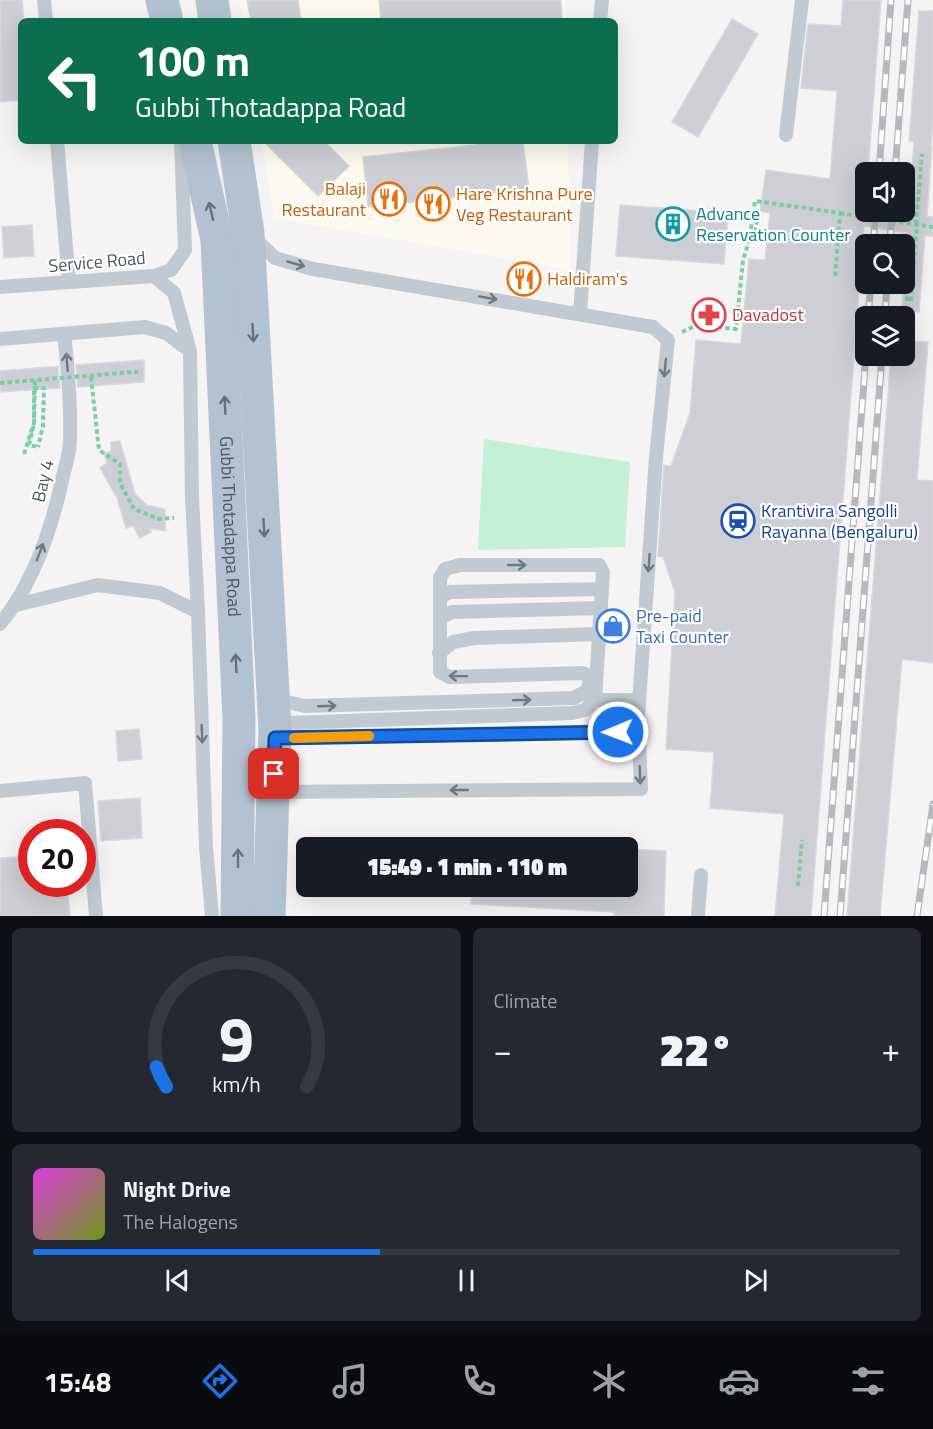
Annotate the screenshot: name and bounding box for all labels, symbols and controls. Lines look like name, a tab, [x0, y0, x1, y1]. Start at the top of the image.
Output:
text: 100 m	[135, 28, 250, 92]
icon: left	[36, 42, 114, 120]
text: Gubbi Thotadappa Road	[135, 86, 406, 127]
map controls	[855, 162, 915, 366]
button: sound	[855, 162, 915, 222]
place label: Balaji Restaurant	[282, 175, 367, 223]
place label: Hare Krishna Pure Veg Restaurant	[456, 180, 593, 228]
restaurant icon: Balaji Restaurant	[371, 181, 407, 217]
restaurant icon: Hare Krishna Pure Veg Restaurant	[415, 186, 451, 222]
place label: Advance Reservation Counter	[696, 200, 851, 248]
one-way arrow	[205, 201, 216, 221]
building icon: Advance Reservation Counter	[655, 206, 691, 242]
button: search	[855, 234, 915, 294]
street label: Service Road	[47, 244, 147, 279]
one-way arrow	[286, 259, 305, 270]
restaurant icon: Haldiram's	[506, 261, 542, 297]
place label: Haldiram's	[547, 265, 628, 292]
one-way arrow	[477, 293, 497, 304]
pharmacy icon: Davadost	[691, 297, 727, 333]
place label: Davadost	[732, 301, 804, 328]
button: layers	[855, 306, 915, 366]
one-way arrow	[248, 323, 259, 343]
one-way arrow	[61, 352, 72, 372]
one-way arrow	[659, 358, 670, 378]
one-way arrow	[219, 395, 230, 415]
street label: Gubbi Thotadappa Road	[213, 435, 248, 617]
street label: Bay 4	[25, 457, 60, 505]
place label: Krantivira Sangolli Rayanna (Bengaluru)	[761, 497, 918, 545]
station icon: Krantivira Sangolli Rayanna (Bengaluru)	[720, 503, 756, 539]
one-way arrow	[259, 518, 270, 538]
one-way arrow	[35, 543, 46, 562]
one-way arrow	[643, 552, 654, 572]
one-way arrow	[506, 559, 526, 571]
place label: Pre-paid Taxi Counter	[636, 602, 729, 650]
shop icon: Pre-paid Taxi Counter	[595, 608, 631, 644]
one-way arrow	[231, 653, 242, 673]
one-way arrow	[448, 670, 468, 682]
one-way arrow	[512, 694, 532, 705]
one-way arrow	[317, 700, 337, 711]
position arrow	[586, 700, 650, 764]
one-way arrow	[197, 723, 208, 743]
pin	[248, 748, 299, 799]
icon: arrive	[257, 757, 290, 790]
one-way arrow	[635, 765, 646, 785]
one-way arrow	[450, 784, 470, 796]
speed limit sign: 20	[18, 819, 96, 897]
one-way arrow	[232, 848, 244, 868]
text: 15:49 · 1 min · 110 m	[367, 850, 567, 884]
text: Climate	[494, 985, 557, 1016]
text: 9	[219, 990, 254, 1085]
text: 22°	[660, 1015, 734, 1083]
text: −	[494, 1025, 512, 1075]
text: +	[882, 1025, 900, 1075]
text: km/h	[212, 1068, 261, 1100]
text: Night Drive	[123, 1172, 231, 1206]
text: The Halogens	[123, 1206, 238, 1237]
icon: previous	[161, 1264, 194, 1297]
icon: pause	[450, 1264, 483, 1297]
icon: next	[739, 1264, 772, 1297]
icon: directions	[199, 1360, 241, 1402]
icon: music	[329, 1360, 371, 1402]
icon: phone	[458, 1360, 500, 1402]
icon: climate	[588, 1360, 630, 1402]
icon: car	[718, 1360, 760, 1402]
icon: filters	[847, 1360, 889, 1402]
text: 15:48	[44, 1361, 111, 1402]

